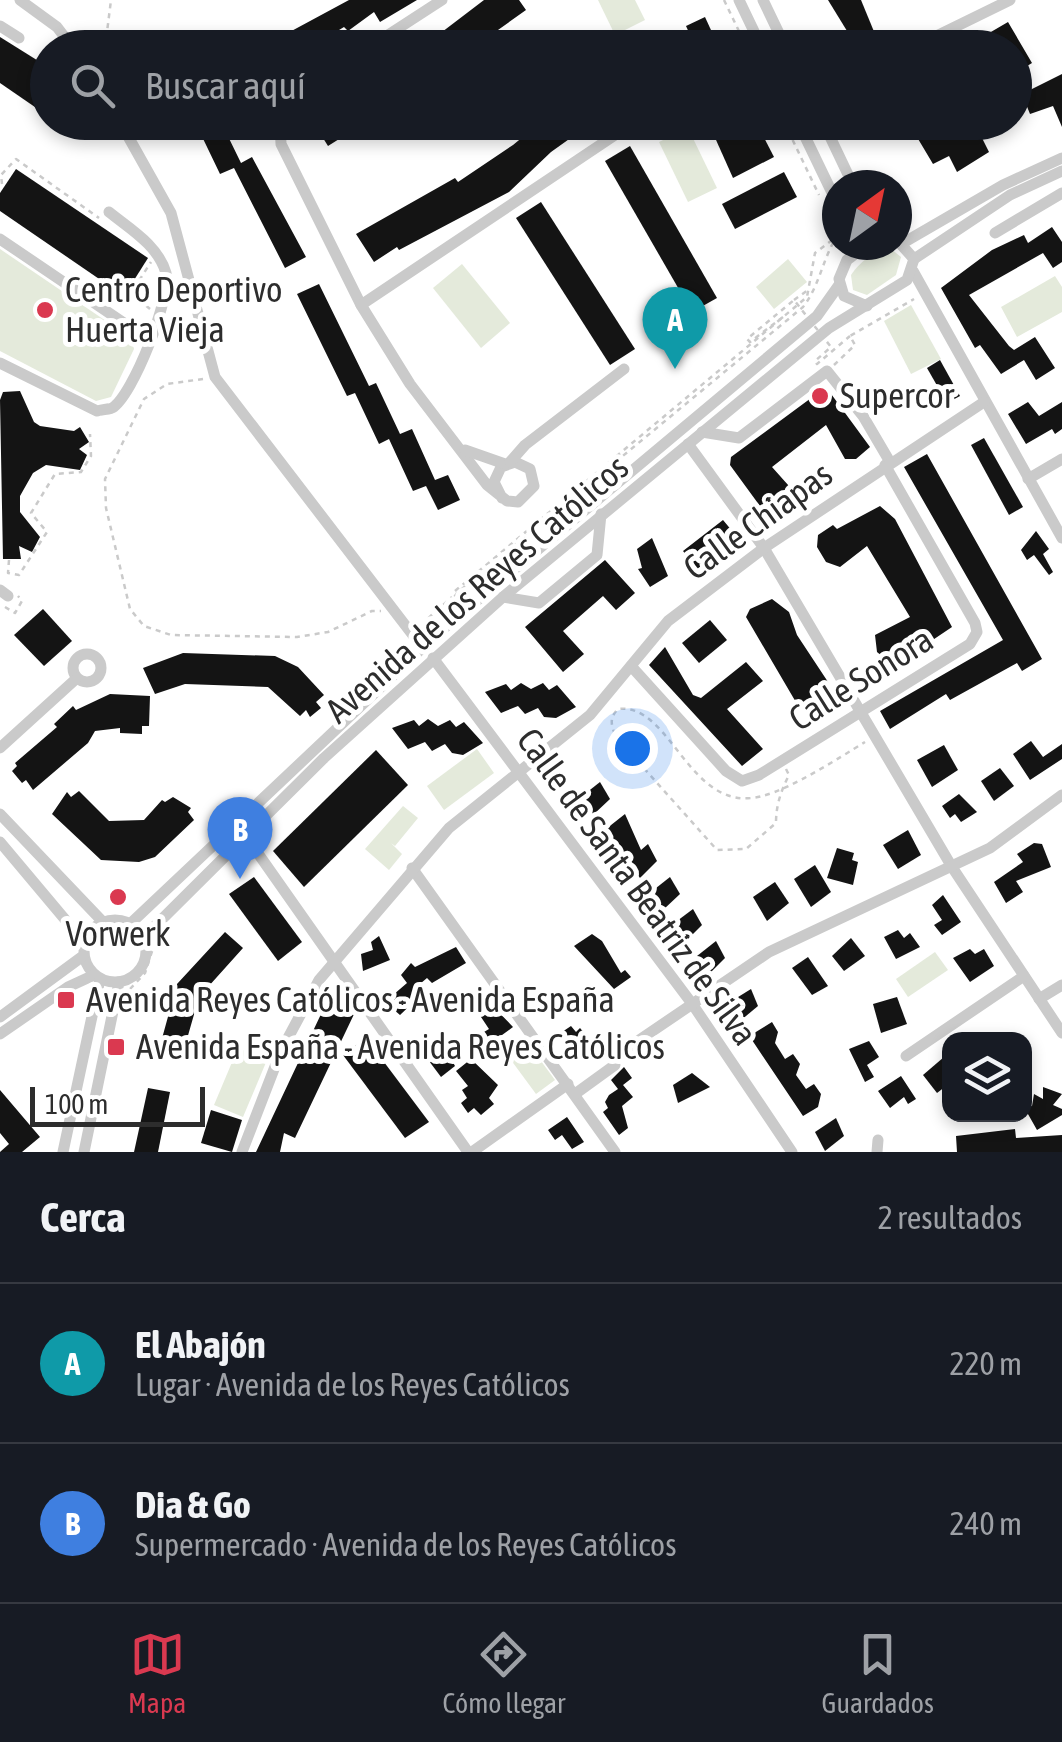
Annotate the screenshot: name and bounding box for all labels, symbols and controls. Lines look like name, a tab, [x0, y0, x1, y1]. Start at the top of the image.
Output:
search box	[30, 30, 1032, 140]
icon: search	[65, 58, 120, 113]
text: Buscar aquí	[145, 64, 306, 107]
north arrow	[822, 170, 912, 260]
place label: Centro Deportivo Huerta Vieja	[65, 269, 282, 349]
pin: A	[642, 286, 708, 369]
marker: Centro Deportivo Huerta Vieja	[34, 299, 56, 321]
place label: Supercor	[840, 375, 955, 415]
marker: Supercor	[809, 385, 831, 407]
street label: Avenida de los Reyes Católicos	[317, 446, 636, 730]
street label: Calle Chiapas	[676, 453, 839, 587]
street label: Calle Sonora	[781, 618, 940, 738]
street label: Calle de Santa Beatriz de Silva	[510, 720, 766, 1052]
your location	[607, 723, 658, 774]
pin: B	[208, 796, 272, 879]
marker: Vorwerk	[107, 886, 129, 908]
place label: Vorwerk	[65, 913, 171, 953]
place label: Avenida Reyes Católicos - Avenida España	[86, 979, 615, 1019]
marker: Avenida Reyes Católicos - Avenida España	[55, 989, 77, 1011]
place label: Avenida España - Avenida Reyes Católicos	[136, 1026, 665, 1066]
map controls	[942, 1032, 1032, 1122]
button: layers	[942, 1032, 1032, 1122]
marker: Avenida España - Avenida Reyes Católicos	[105, 1036, 127, 1058]
scale bar	[30, 1082, 205, 1126]
text: 100 m	[45, 1088, 108, 1120]
text: Cerca	[40, 1193, 125, 1241]
text: 2 resultados	[878, 1199, 1022, 1236]
text: El Abajón	[135, 1323, 266, 1366]
text: A	[65, 1345, 80, 1382]
text: 220 m	[949, 1345, 1022, 1382]
text: Lugar · Avenida de los Reyes Católicos	[135, 1366, 570, 1403]
text: Dia & Go	[135, 1483, 251, 1526]
text: B	[65, 1505, 80, 1542]
text: 240 m	[949, 1505, 1022, 1542]
text: Supermercado · Avenida de los Reyes Católicos	[135, 1526, 676, 1563]
tab: Mapa	[128, 1627, 186, 1719]
tab: Cómo llegar	[442, 1627, 565, 1719]
tab: Guardados	[822, 1627, 934, 1719]

